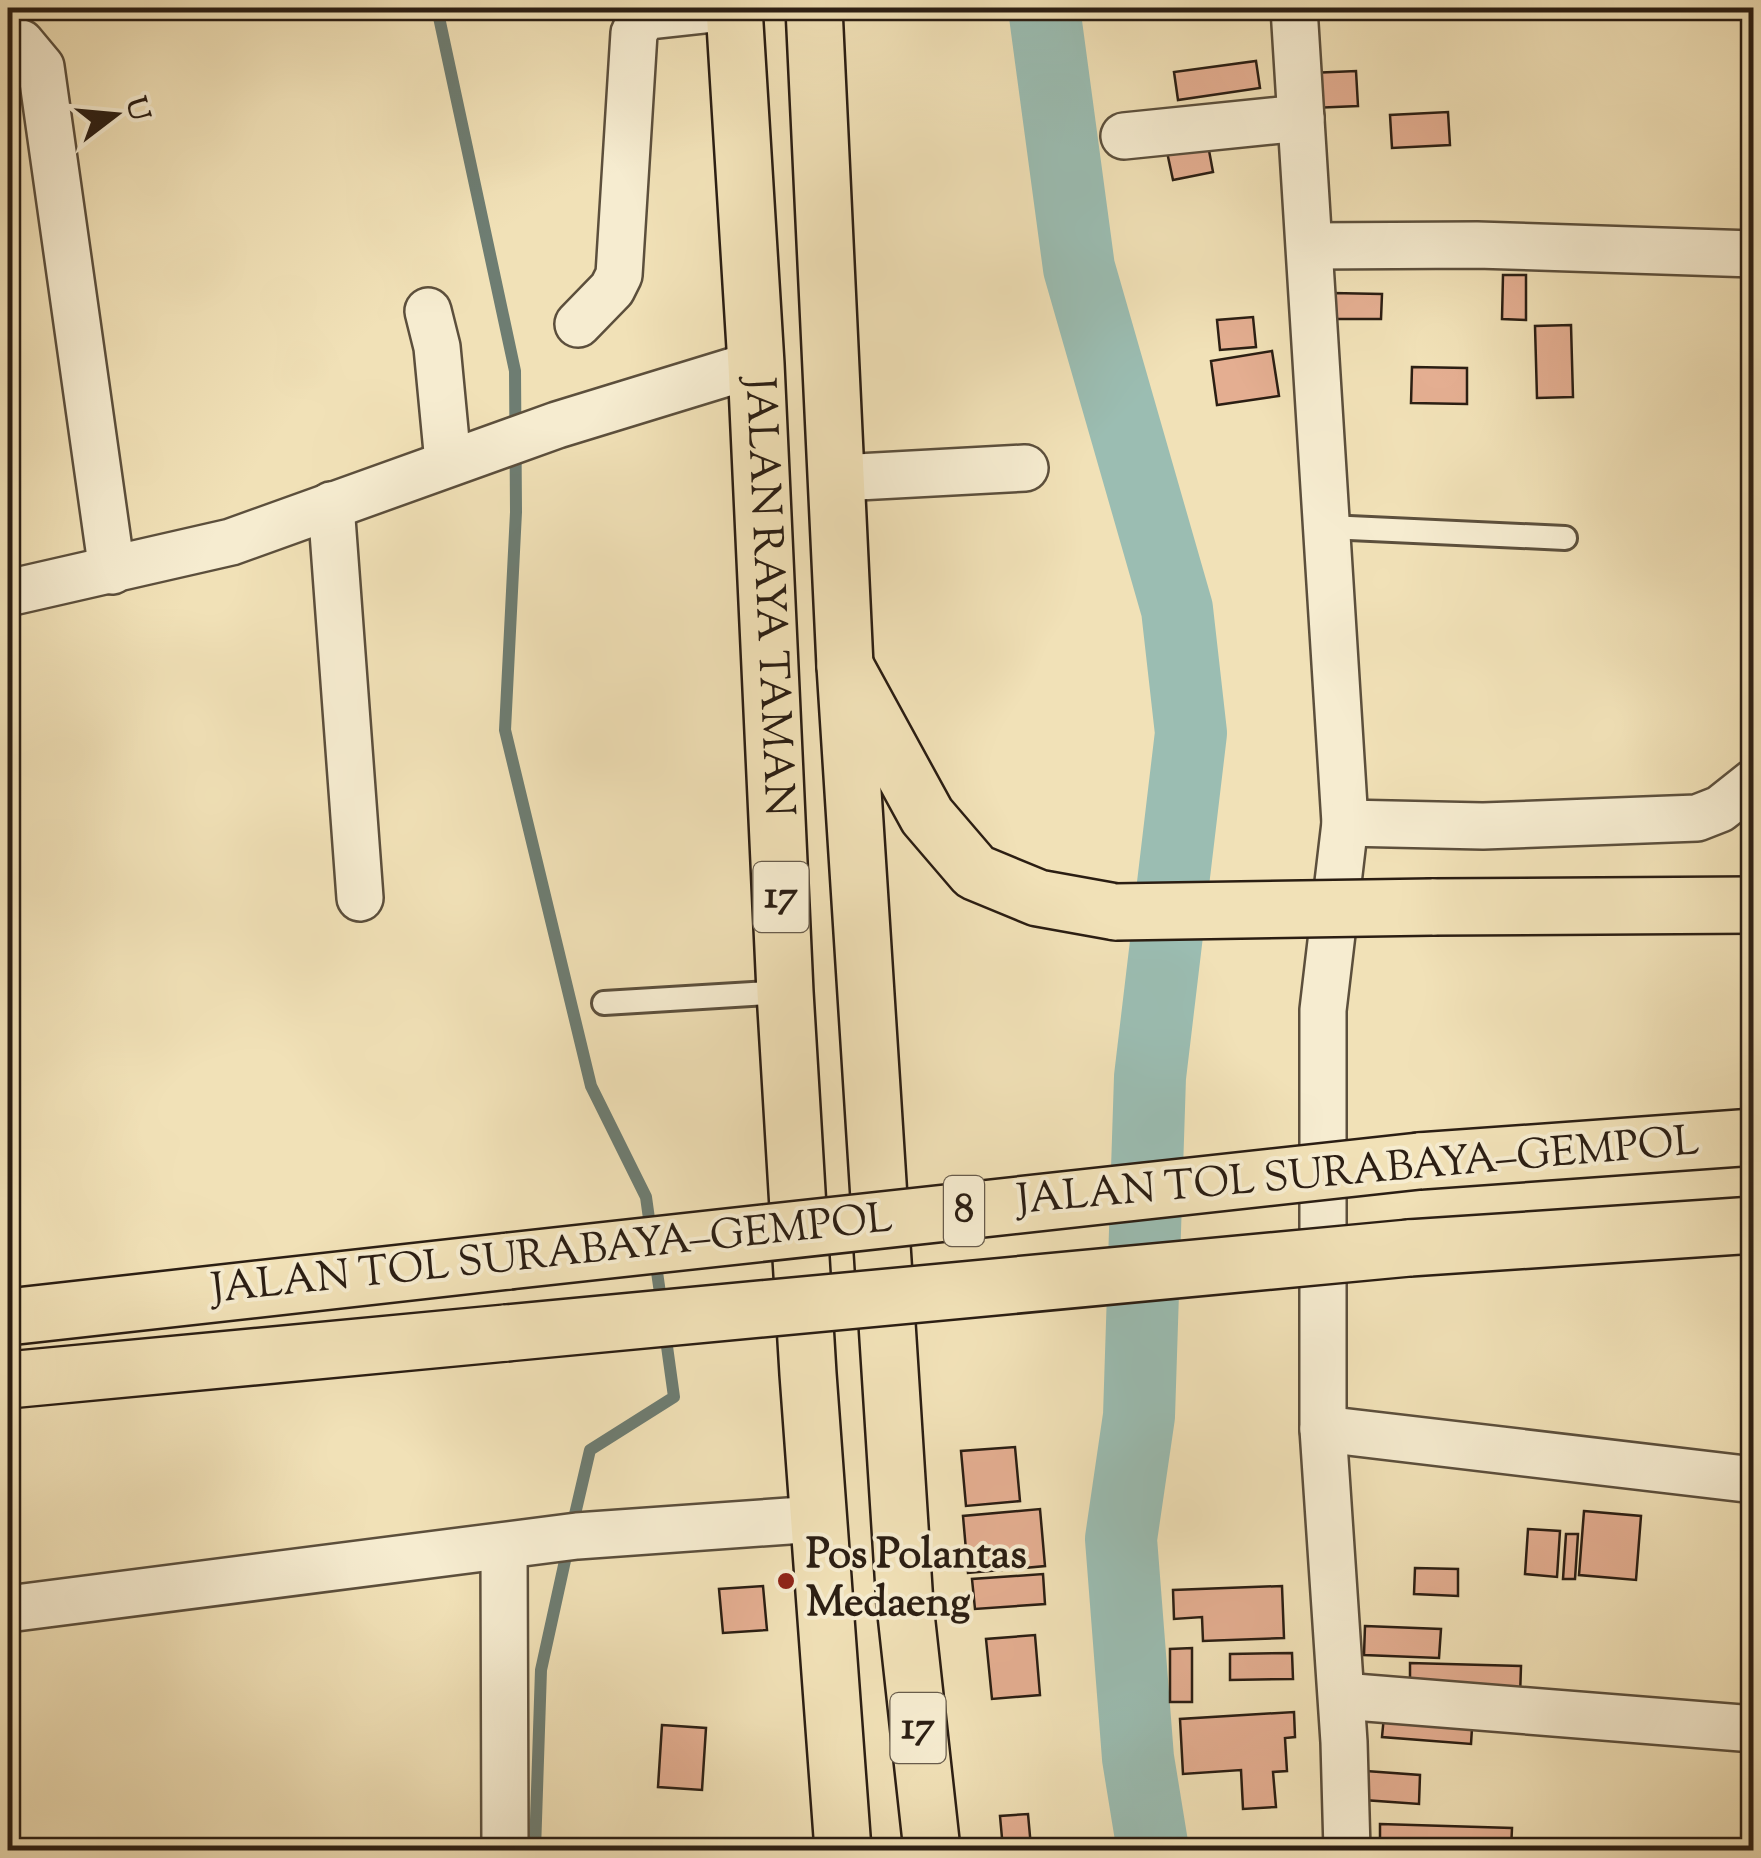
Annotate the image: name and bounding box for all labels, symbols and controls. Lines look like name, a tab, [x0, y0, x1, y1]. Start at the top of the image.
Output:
north arrow	[65, 65, 165, 165]
text: U	[114, 92, 159, 126]
street label: JALAN RAYA TAMAN	[727, 374, 807, 818]
road number: 17	[754, 862, 808, 932]
street label: JALAN TOL SURABAYA–GEMPOL	[1012, 1113, 1702, 1233]
road number: 8	[944, 1176, 984, 1246]
street label: JALAN TOL SURABAYA–GEMPOL	[206, 1190, 896, 1322]
place label: Pos Polantas Medaeng	[806, 1527, 1027, 1635]
marker: Pos Polantas Medaeng	[775, 1570, 797, 1592]
road number: 17	[890, 1693, 946, 1763]

